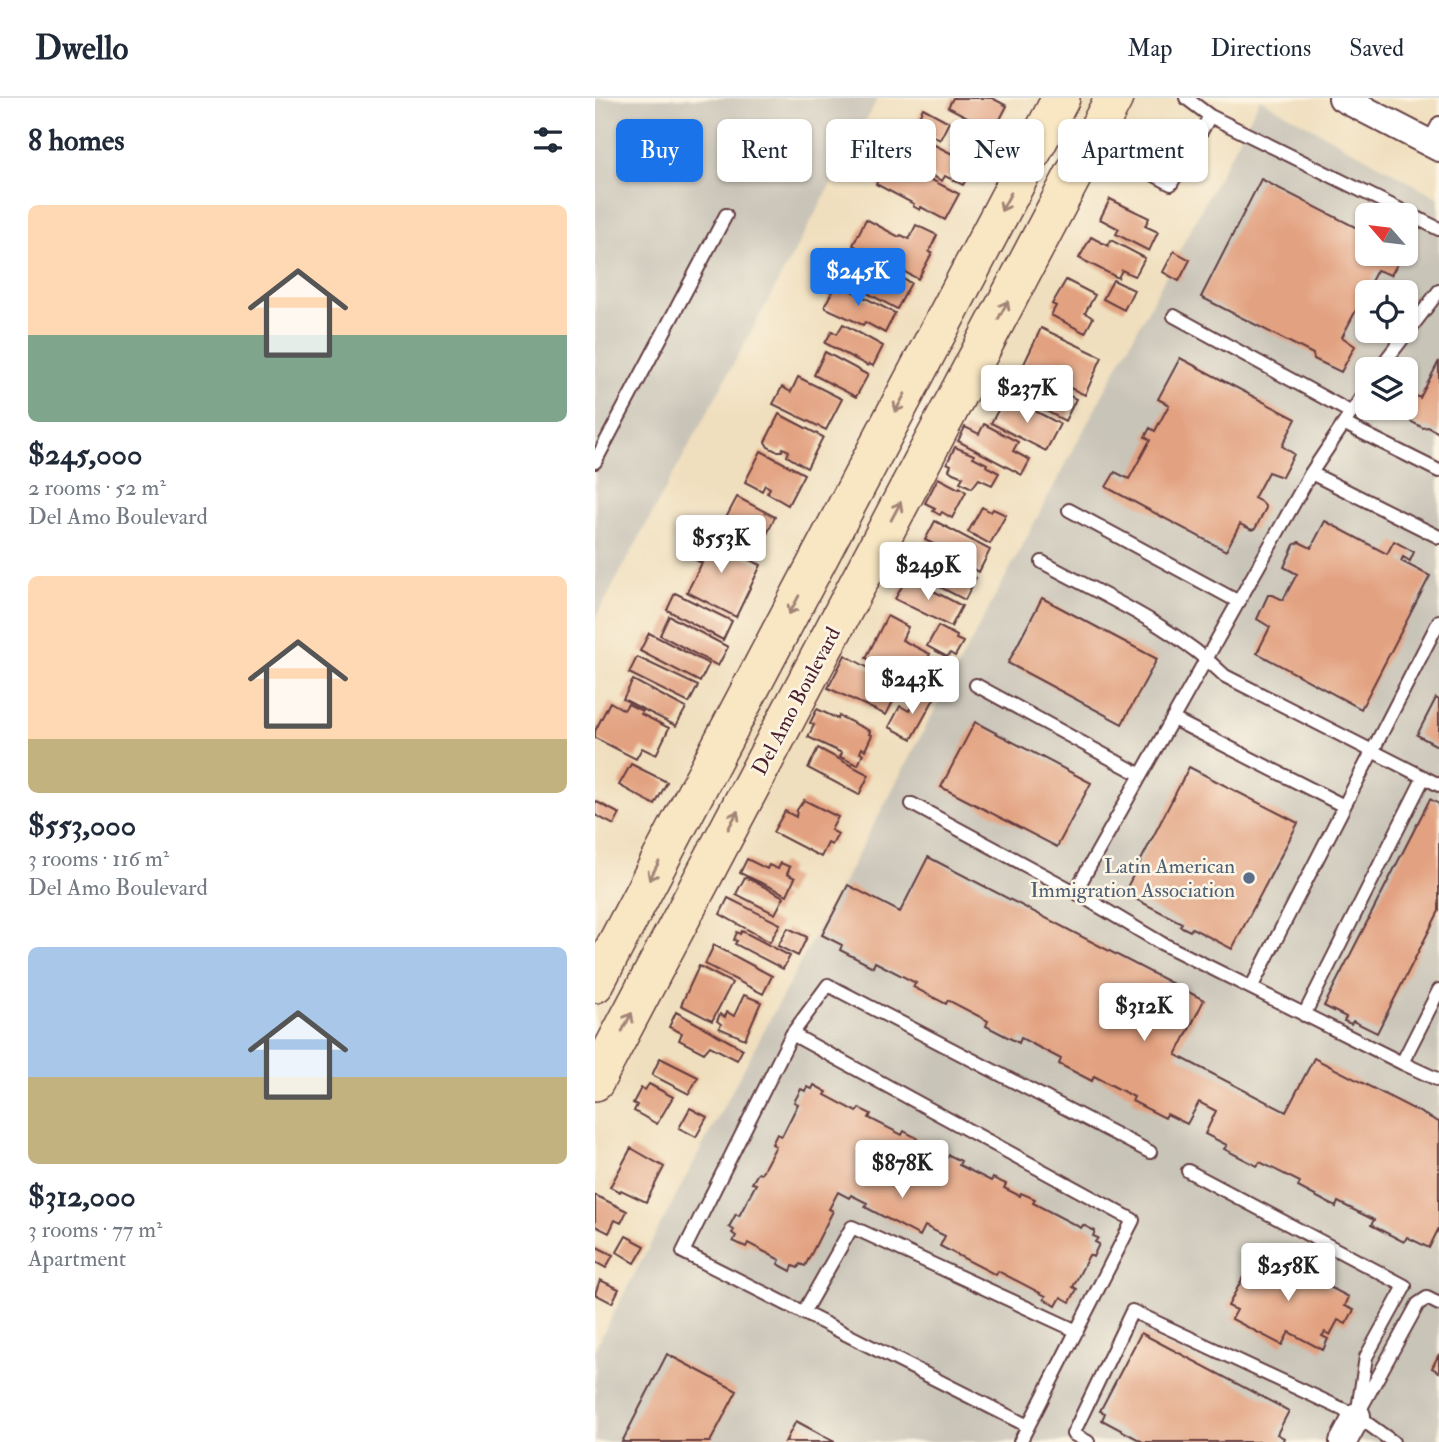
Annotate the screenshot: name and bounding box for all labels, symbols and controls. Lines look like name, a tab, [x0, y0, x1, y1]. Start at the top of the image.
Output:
text: Dwello	[35, 28, 128, 69]
text: Map	[1127, 33, 1172, 64]
text: Directions	[1210, 33, 1311, 64]
text: Saved	[1349, 33, 1404, 64]
chip: Buy	[616, 119, 703, 182]
chip: Rent	[717, 119, 812, 182]
chip: Filters	[826, 119, 936, 182]
chip: New	[950, 119, 1044, 182]
chip: Apartment	[1058, 119, 1208, 182]
icon: filters	[529, 121, 567, 159]
text: 8 homes	[28, 122, 125, 159]
one-way arrow	[999, 191, 1012, 212]
north arrow	[1355, 203, 1417, 266]
map controls	[1355, 203, 1418, 420]
pin: $245K	[809, 248, 907, 308]
icon: home	[235, 250, 361, 376]
text: $245K	[826, 256, 890, 285]
button: locate	[1355, 280, 1418, 343]
one-way arrow	[996, 300, 1010, 320]
button: layers	[1355, 357, 1418, 420]
pin: $237K	[978, 366, 1076, 425]
text: $237K	[997, 373, 1057, 402]
one-way arrow	[893, 392, 906, 413]
text: $245,000	[28, 436, 142, 473]
text: 2 rooms · 52 m²	[28, 473, 166, 502]
one-way arrow	[890, 501, 904, 522]
text: Del Amo Boulevard	[28, 502, 208, 531]
pin: $553K	[672, 516, 770, 575]
text: $553K	[692, 523, 750, 552]
pin: $249K	[879, 542, 977, 602]
text: $249K	[896, 550, 960, 579]
one-way arrow	[787, 594, 801, 614]
icon: home	[235, 621, 361, 747]
street label: Del Amo Boulevard	[746, 622, 847, 780]
pin: $243K	[863, 656, 961, 716]
text: $243K	[881, 664, 943, 693]
text: $553,000	[28, 807, 136, 844]
one-way arrow	[726, 811, 740, 831]
text: 3 rooms · 116 m²	[28, 844, 169, 873]
place label: Latin American Immigration Association	[1030, 853, 1235, 904]
one-way arrow	[647, 860, 661, 881]
marker: Latin American Immigration Association	[1241, 870, 1257, 886]
text: Del Amo Boulevard	[28, 873, 208, 902]
pin: $312K	[1095, 984, 1193, 1043]
text: $312K	[1115, 991, 1173, 1020]
icon: home	[235, 992, 361, 1118]
one-way arrow	[620, 1012, 634, 1032]
pin: $878K	[853, 1140, 951, 1200]
text: $878K	[871, 1148, 933, 1177]
text: $312,000	[28, 1178, 136, 1215]
text: 3 rooms · 77 m²	[28, 1215, 163, 1244]
text: Apartment	[28, 1244, 126, 1273]
pin: $258K	[1239, 1244, 1337, 1303]
text: $258K	[1257, 1251, 1319, 1280]

